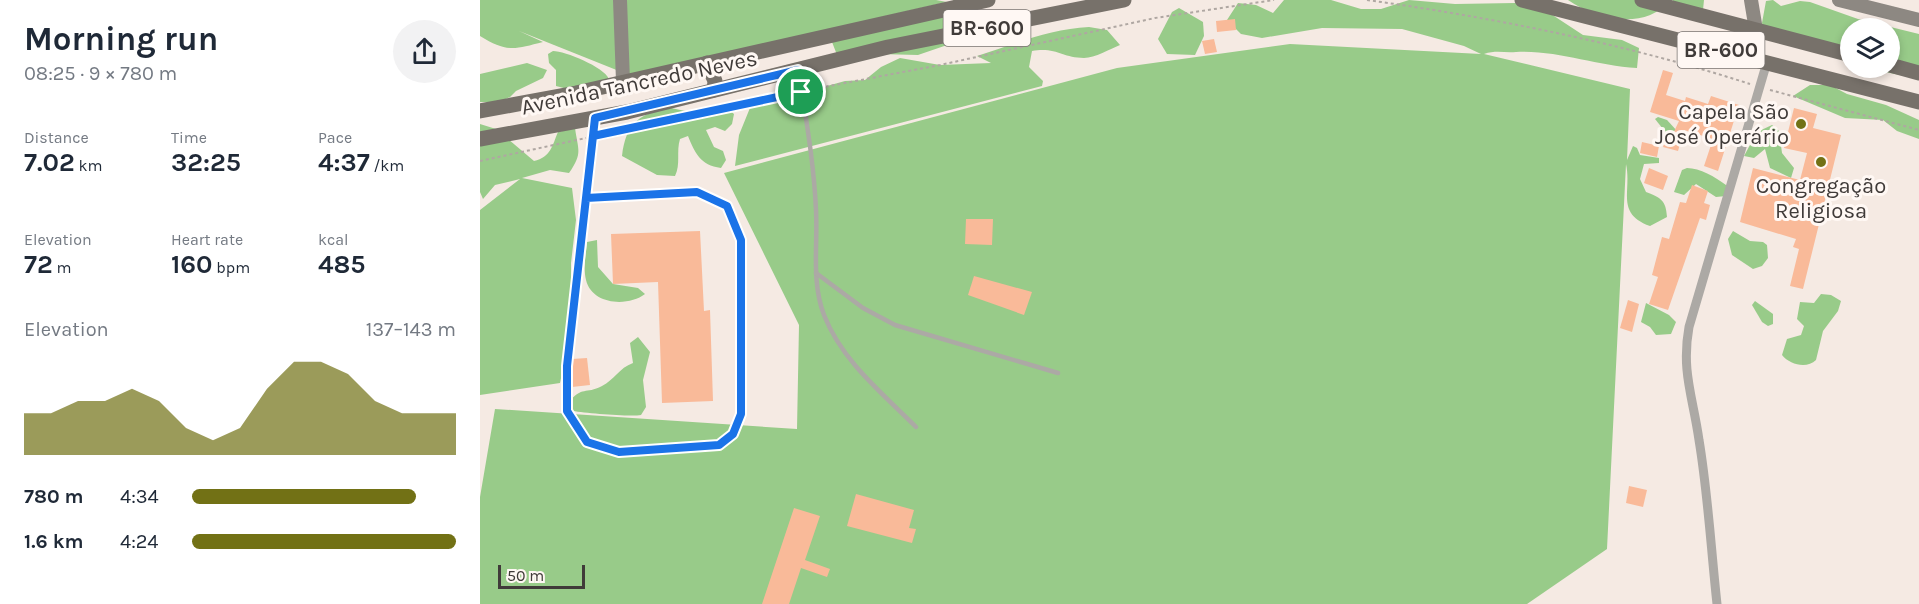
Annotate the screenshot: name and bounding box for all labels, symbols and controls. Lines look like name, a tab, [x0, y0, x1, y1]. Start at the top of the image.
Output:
road number: BR-600	[944, 10, 1030, 46]
map controls	[1840, 18, 1900, 78]
button: layers	[1840, 18, 1900, 78]
text: Morning run	[24, 20, 218, 58]
button: share	[393, 20, 456, 83]
road number: BR-600	[1678, 32, 1764, 68]
street label: Avenida Tancredo Neves	[519, 45, 759, 121]
text: 08:25 · 9 × 780 m	[24, 62, 177, 85]
pin	[775, 66, 826, 117]
icon: arrive	[784, 75, 817, 108]
place label: Capela São José Operário	[1655, 99, 1789, 150]
marker: Capela São José Operário	[1794, 117, 1808, 131]
text: Distance	[24, 128, 89, 147]
text: Time	[171, 128, 207, 147]
text: Pace	[318, 128, 352, 147]
text: 7.02	[24, 147, 75, 178]
text: 32:25	[171, 147, 241, 178]
text: 4:37	[318, 147, 370, 178]
marker: Congregação Religiosa	[1814, 155, 1828, 169]
text: km	[75, 156, 103, 175]
text: /km	[370, 156, 404, 175]
place label: Congregação Religiosa	[1756, 173, 1886, 224]
text: Elevation	[24, 230, 92, 249]
text: Heart rate	[171, 230, 243, 249]
text: kcal	[318, 230, 349, 249]
text: 72	[24, 249, 53, 280]
text: 160	[171, 249, 213, 280]
text: 485	[318, 249, 365, 280]
text: m	[53, 258, 71, 277]
text: bpm	[213, 258, 250, 277]
text: Elevation	[24, 318, 109, 341]
text: 137–143 m	[366, 318, 456, 341]
text: 780 m	[24, 485, 84, 508]
text: 4:34	[120, 485, 159, 508]
text: 1.6 km	[24, 530, 83, 553]
text: 4:24	[120, 530, 159, 553]
scale bar	[498, 562, 585, 590]
text: 50 m	[507, 566, 544, 585]

